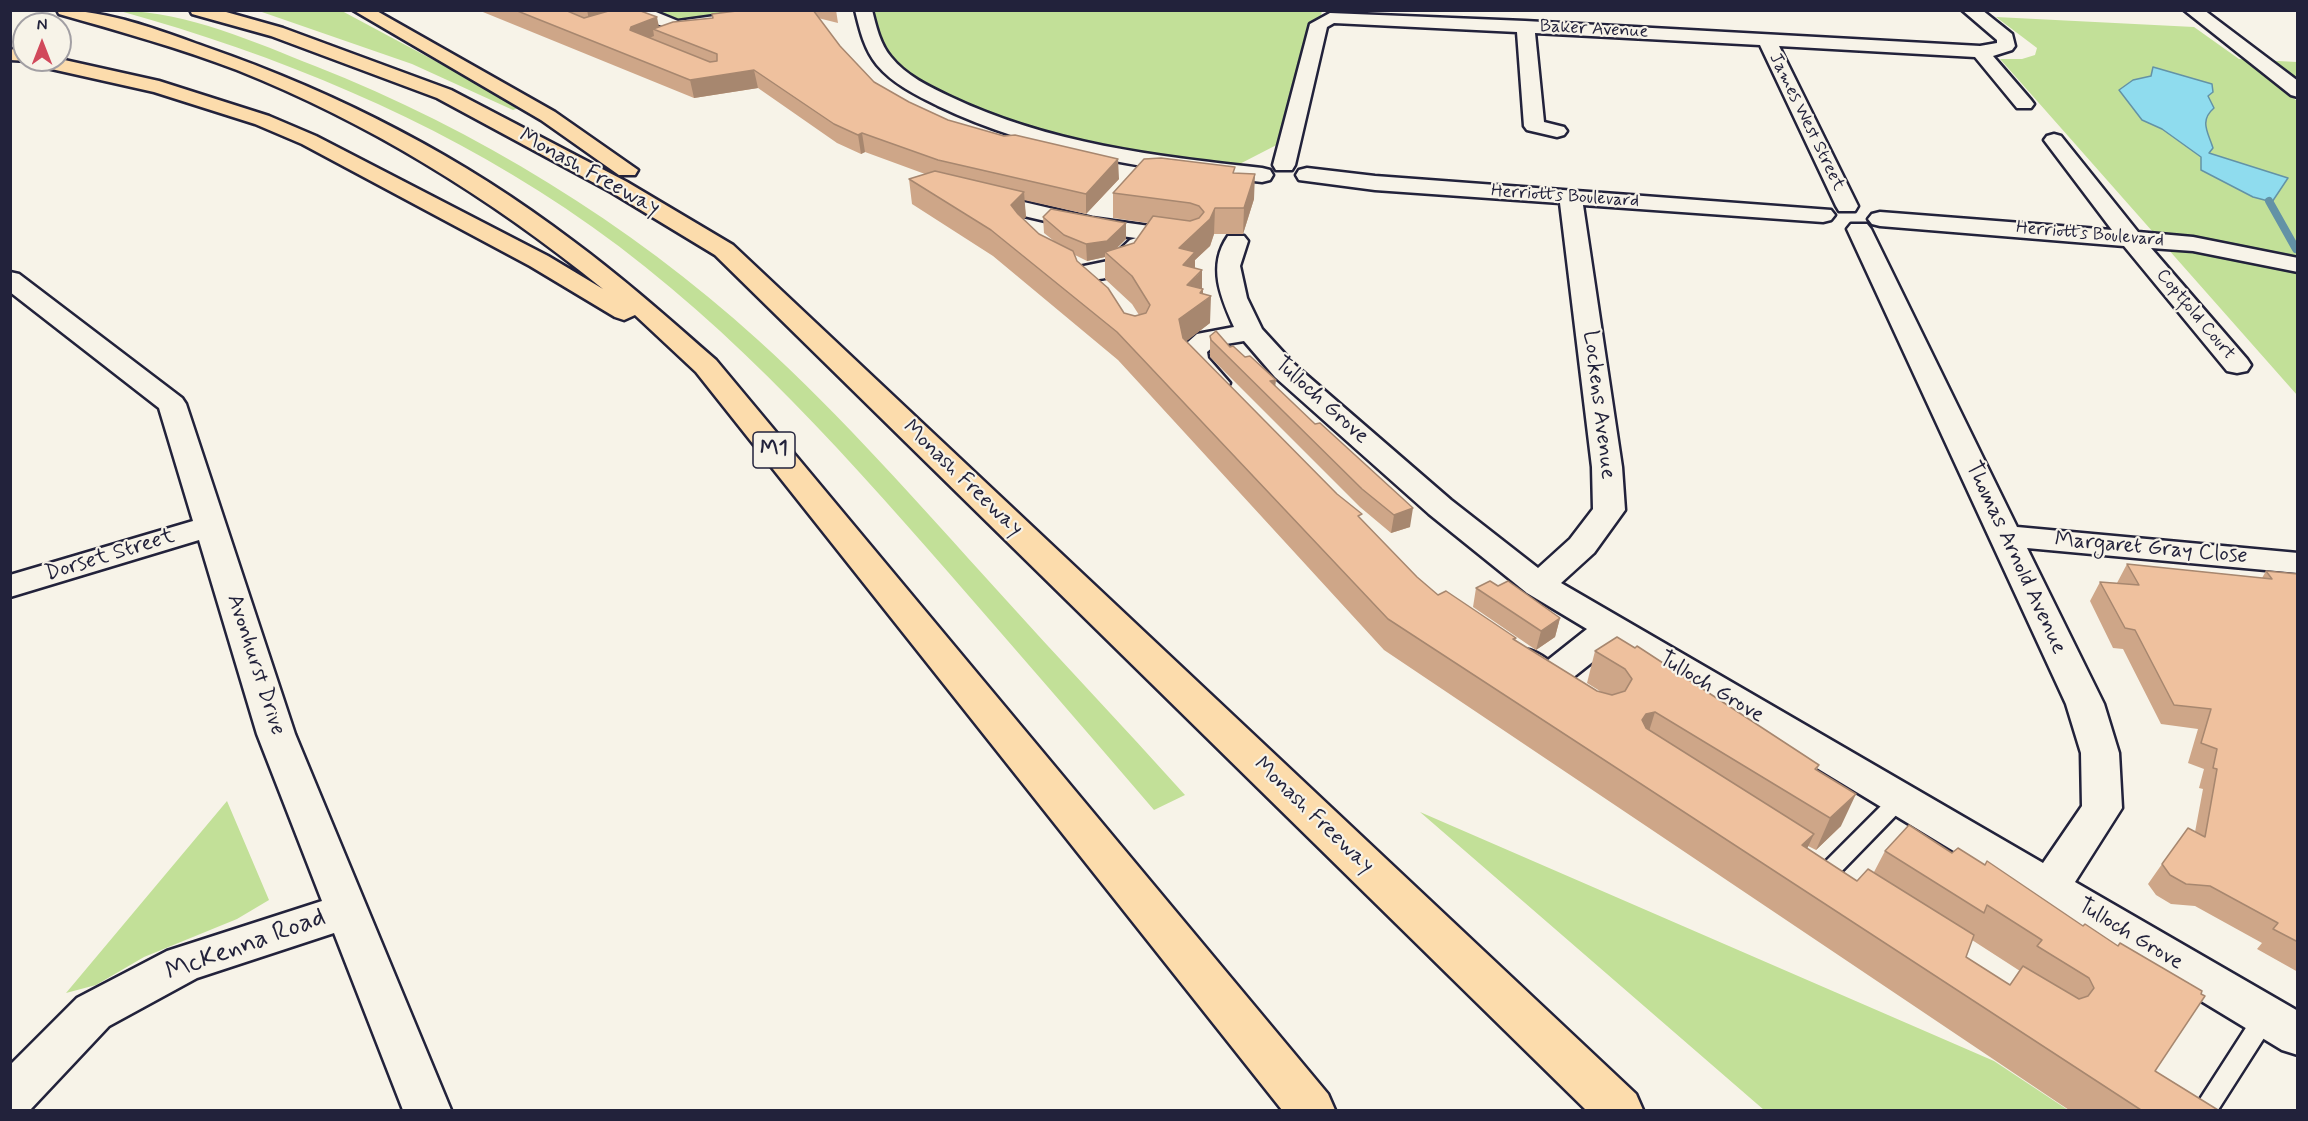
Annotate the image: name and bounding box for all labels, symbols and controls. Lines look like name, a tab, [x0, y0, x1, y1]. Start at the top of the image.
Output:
north arrow	[12, 12, 72, 72]
text: N	[37, 15, 47, 36]
street label: Baker Avenue	[1539, 16, 1649, 44]
street label: James West Street	[1763, 50, 1849, 194]
street label: Monash Freeway	[514, 123, 664, 223]
street label: Herriotts Boulevard	[1490, 181, 1640, 213]
street label: Herriotts Boulevard	[2015, 218, 2165, 252]
street label: Coptfold Court	[2151, 265, 2239, 365]
street label: Lockens Avenue	[1576, 329, 1620, 481]
street label: Tulloch Grove	[1268, 352, 1374, 450]
street label: Monash Freeway	[896, 415, 1028, 543]
road number: M1	[753, 432, 795, 468]
street label: Thomas Arnold Avenue	[1959, 457, 2071, 659]
street label: Dorset Street	[42, 524, 178, 588]
street label: Margaret Gray Close	[2054, 527, 2248, 571]
street label: Avonhurst Drive	[220, 591, 290, 739]
street label: Tulloch Grove	[1653, 646, 1769, 730]
street label: Monash Freeway	[1247, 752, 1379, 880]
street label: Tulloch Grove	[2072, 893, 2188, 977]
street label: McKenna Road	[162, 902, 330, 990]

